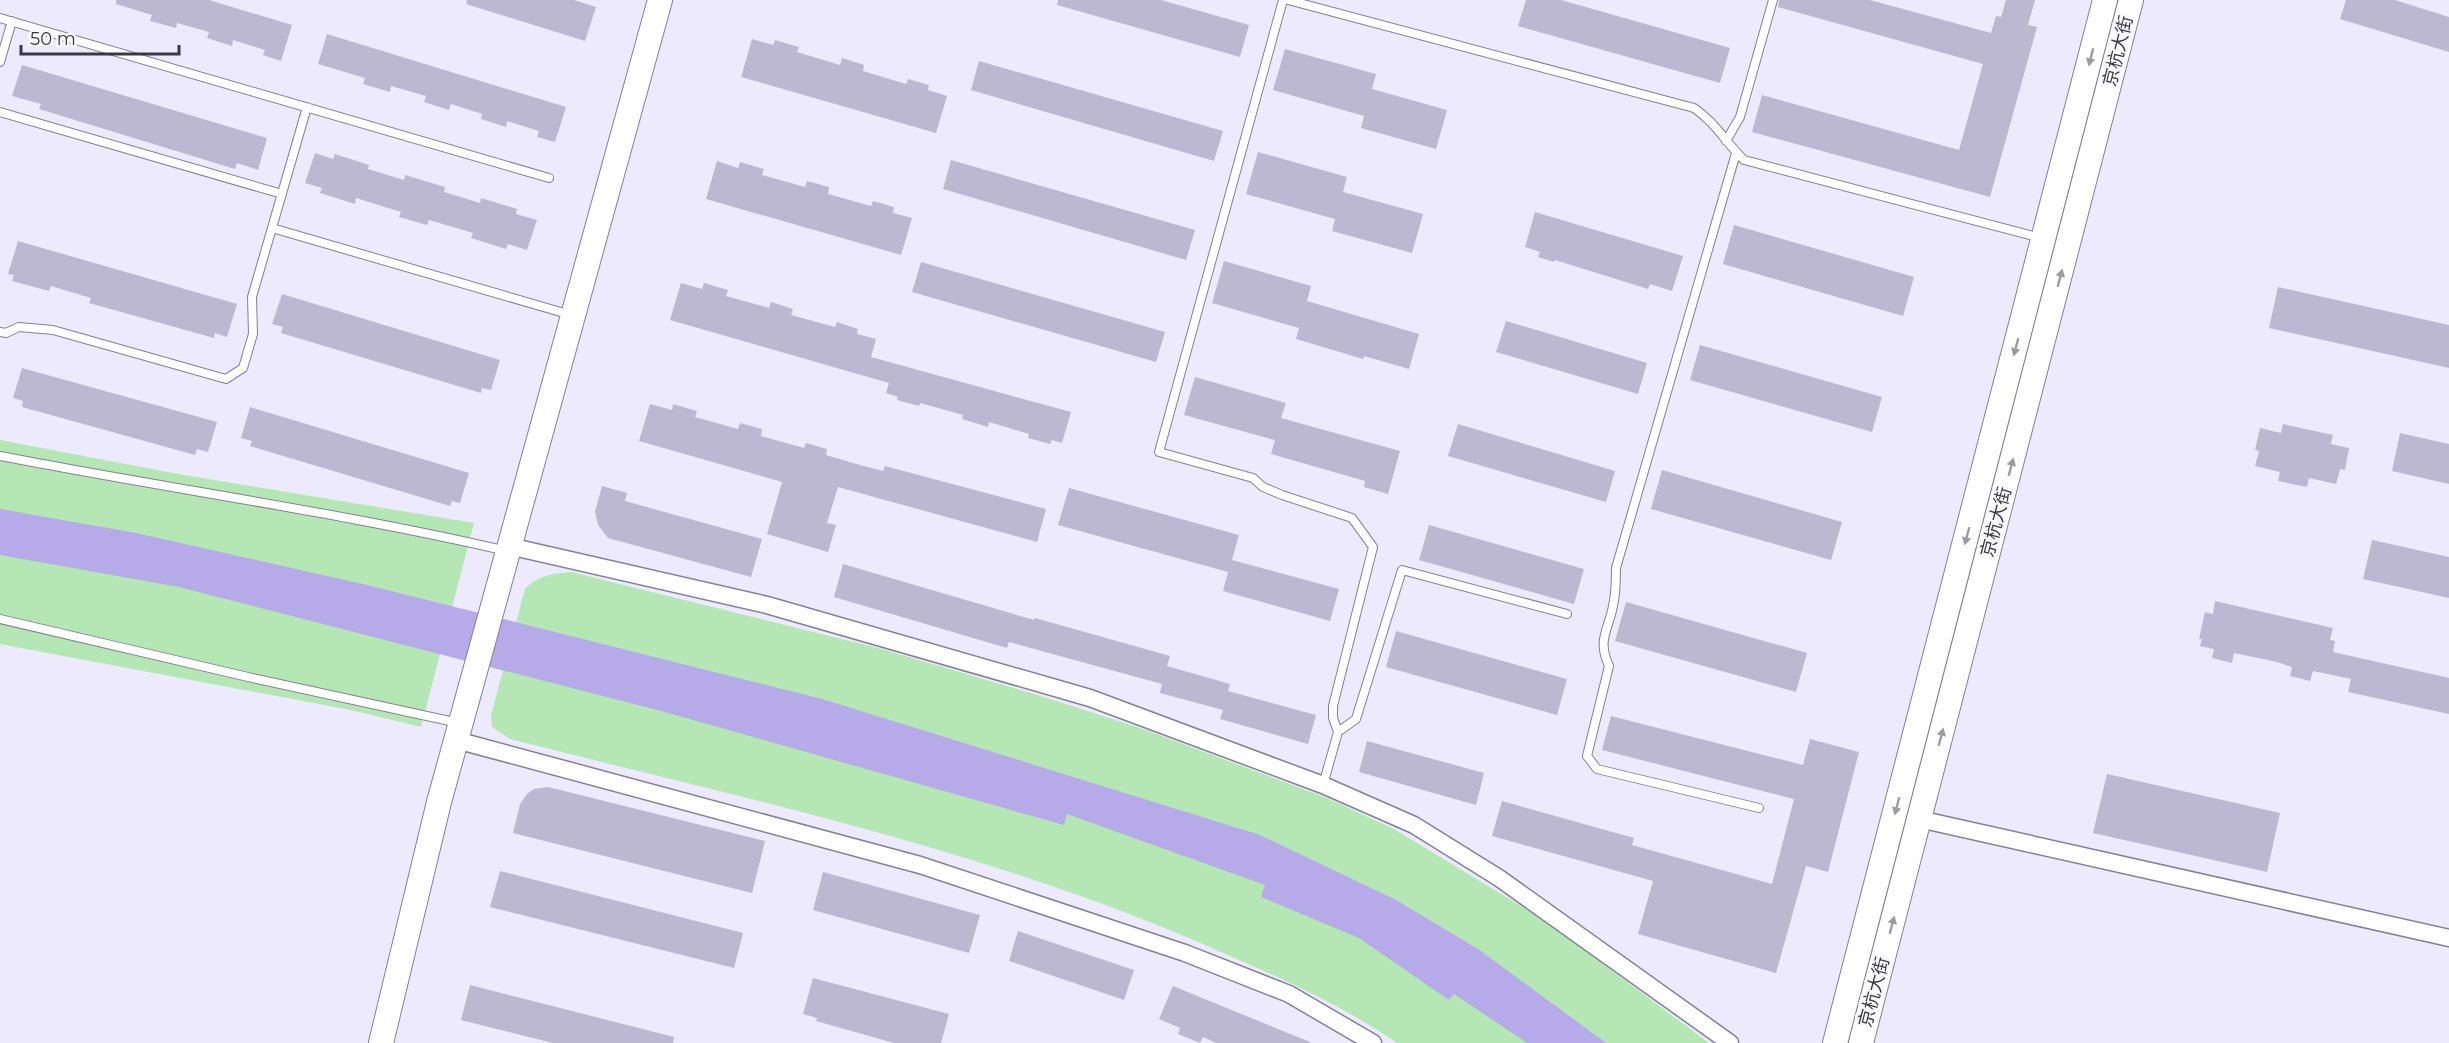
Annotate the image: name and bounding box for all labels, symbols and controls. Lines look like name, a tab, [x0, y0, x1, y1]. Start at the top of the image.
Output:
street label: 京杭大街	[2099, 13, 2137, 89]
scale bar	[21, 18, 178, 56]
text: 50 m	[30, 28, 76, 50]
one-way arrow	[2085, 48, 2095, 66]
one-way arrow	[2055, 269, 2065, 287]
one-way arrow	[2010, 338, 2020, 356]
one-way arrow	[2006, 457, 2016, 476]
street label: 京杭大街	[1976, 484, 2016, 560]
one-way arrow	[1961, 527, 1971, 545]
one-way arrow	[1936, 727, 1946, 746]
one-way arrow	[1891, 797, 1901, 815]
one-way arrow	[1887, 916, 1897, 935]
street label: 京杭大街	[1854, 954, 1894, 1030]

